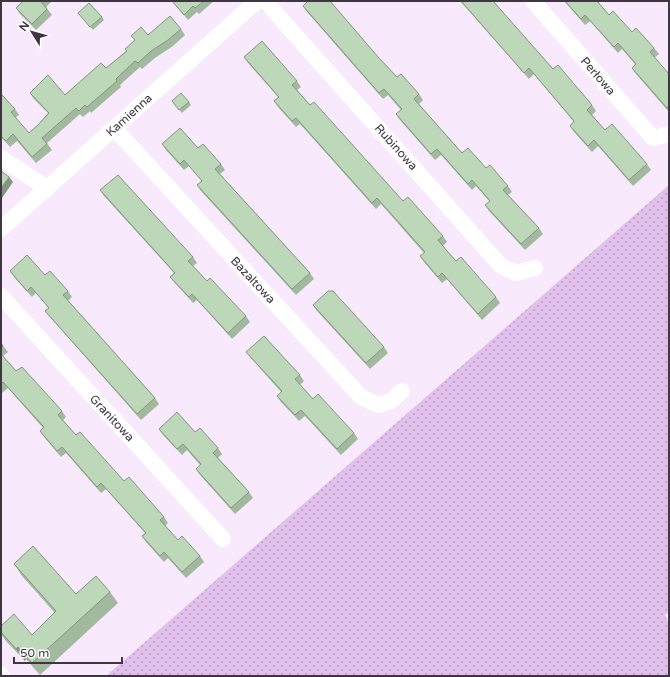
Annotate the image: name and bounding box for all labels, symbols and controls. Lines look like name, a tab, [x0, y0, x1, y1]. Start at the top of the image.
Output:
north arrow	[12, 12, 52, 52]
text: N	[17, 19, 32, 34]
street label: Perłowa	[578, 54, 618, 98]
street label: Kamienna	[103, 91, 155, 139]
street label: Rubinowa	[372, 121, 420, 173]
street label: Bazaltowa	[228, 254, 278, 306]
street label: Granitowa	[87, 392, 137, 444]
scale bar	[14, 639, 122, 665]
text: 50 m	[20, 646, 49, 660]

